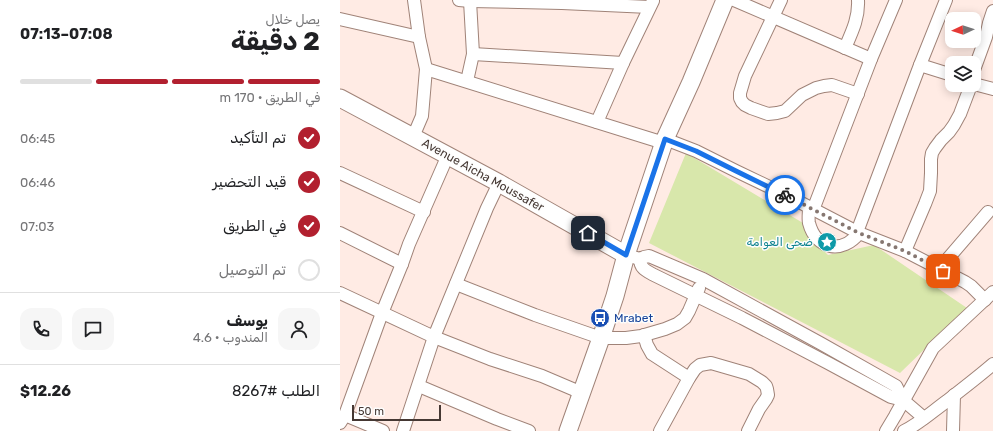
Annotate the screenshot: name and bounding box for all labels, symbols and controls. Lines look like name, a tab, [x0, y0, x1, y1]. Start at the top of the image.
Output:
text: يصل خلال	[266, 12, 320, 27]
north arrow	[945, 12, 981, 48]
map controls	[945, 12, 981, 92]
text: 07:08–07:13	[20, 25, 113, 43]
text: 2 دقيقة	[231, 26, 320, 57]
button: layers	[945, 56, 981, 92]
text: في الطريق · 170 m	[219, 90, 320, 105]
icon: check	[298, 127, 320, 149]
text: تم التأكيد	[230, 129, 286, 147]
text: 06:45	[20, 131, 55, 146]
street label: Avenue Aicha Moussafer	[420, 136, 547, 215]
icon: check	[298, 171, 320, 193]
text: قيد التحضير	[213, 173, 286, 191]
text: 06:46	[20, 175, 55, 190]
courier	[765, 175, 805, 215]
icon: bike	[774, 184, 796, 206]
icon: check	[298, 215, 320, 237]
pin	[571, 216, 605, 250]
text: في الطريق	[223, 217, 286, 235]
text: 07:03	[20, 219, 54, 234]
icon: home	[577, 222, 599, 244]
place icon: ضحى العوامة	[816, 231, 838, 253]
place label: ضحى العوامة	[746, 235, 813, 250]
pin	[926, 254, 960, 288]
icon: bag	[932, 260, 954, 282]
text: تم التوصيل	[219, 261, 286, 279]
bus stop icon: Mrabet	[589, 307, 611, 329]
button: phone	[20, 308, 62, 350]
button: chat	[72, 308, 114, 350]
button: person	[278, 308, 320, 350]
place label: Mrabet	[614, 311, 653, 325]
text: يوسف	[226, 312, 268, 330]
text: المندوب · 4.6	[193, 330, 268, 345]
text: $12.26	[20, 382, 71, 400]
text: الطلب #8267	[232, 382, 320, 400]
scale bar	[352, 403, 441, 422]
text: 50 m	[358, 405, 384, 418]

